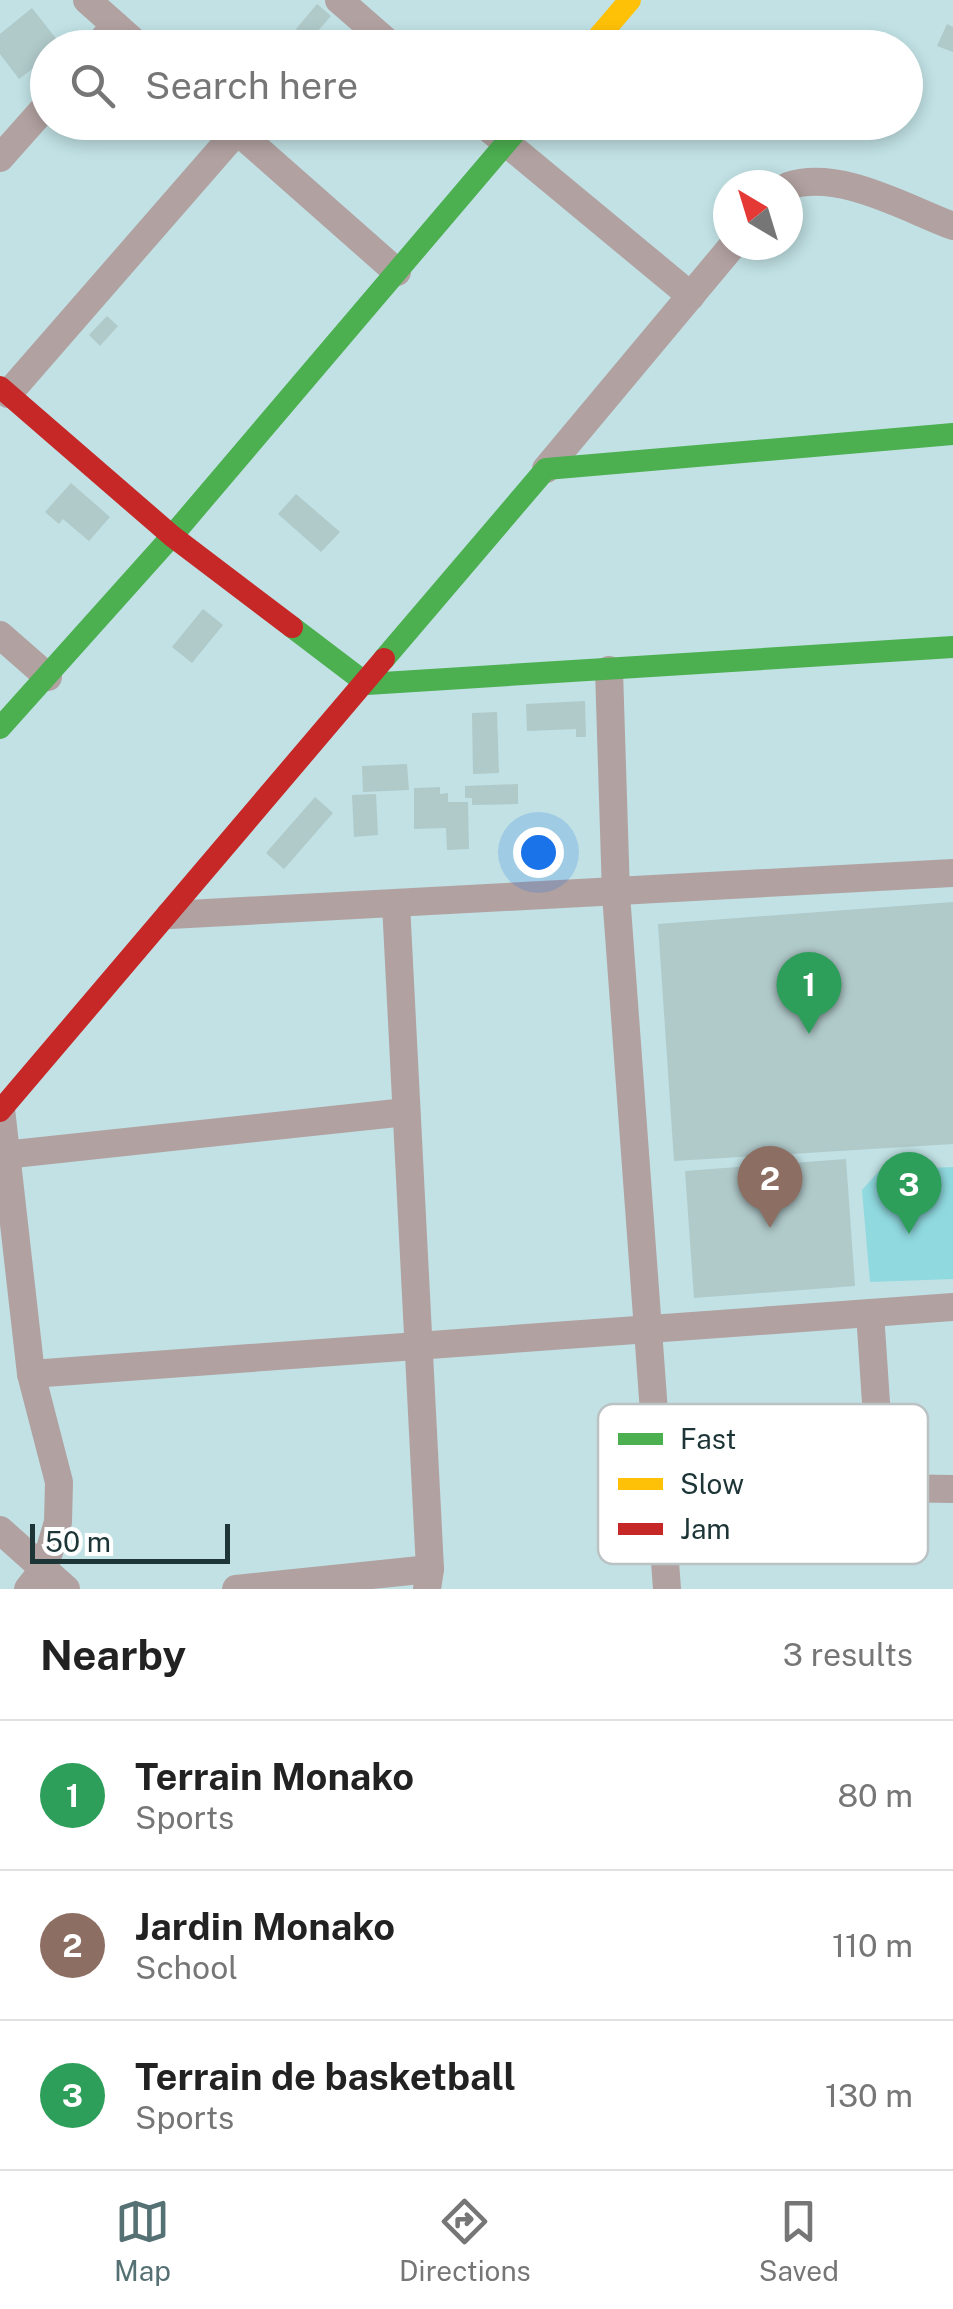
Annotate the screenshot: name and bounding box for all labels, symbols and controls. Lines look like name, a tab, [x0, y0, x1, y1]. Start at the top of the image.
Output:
search box	[30, 30, 923, 140]
icon: search	[65, 58, 120, 113]
text: Search here	[145, 63, 358, 108]
north arrow	[713, 170, 803, 260]
your location	[513, 827, 564, 878]
pin: 1	[776, 952, 842, 1034]
pin: 2	[738, 1146, 802, 1228]
pin: 3	[876, 1152, 942, 1234]
legend	[598, 1404, 928, 1564]
text: Fast	[680, 1422, 736, 1455]
text: Slow	[680, 1467, 744, 1500]
text: Jam	[680, 1512, 731, 1545]
scale bar	[30, 1519, 230, 1564]
text: 50 m	[45, 1525, 111, 1558]
text: Nearby	[40, 1630, 186, 1679]
text: 3 results	[783, 1636, 913, 1673]
text: Terrain Monako	[135, 1754, 414, 1799]
text: 1	[66, 1777, 79, 1814]
text: 80 m	[837, 1777, 913, 1814]
text: Sports	[135, 1799, 234, 1836]
text: Jardin Monako	[135, 1904, 395, 1949]
text: 2	[62, 1927, 83, 1964]
text: 110 m	[832, 1927, 913, 1964]
text: School	[135, 1949, 238, 1986]
text: Terrain de basketball	[135, 2054, 516, 2099]
text: 3	[62, 2077, 83, 2114]
text: 130 m	[825, 2077, 913, 2114]
text: Sports	[135, 2099, 234, 2136]
tab: Map	[114, 2194, 171, 2287]
tab: Directions	[399, 2194, 531, 2287]
tab: Saved	[759, 2194, 839, 2287]

